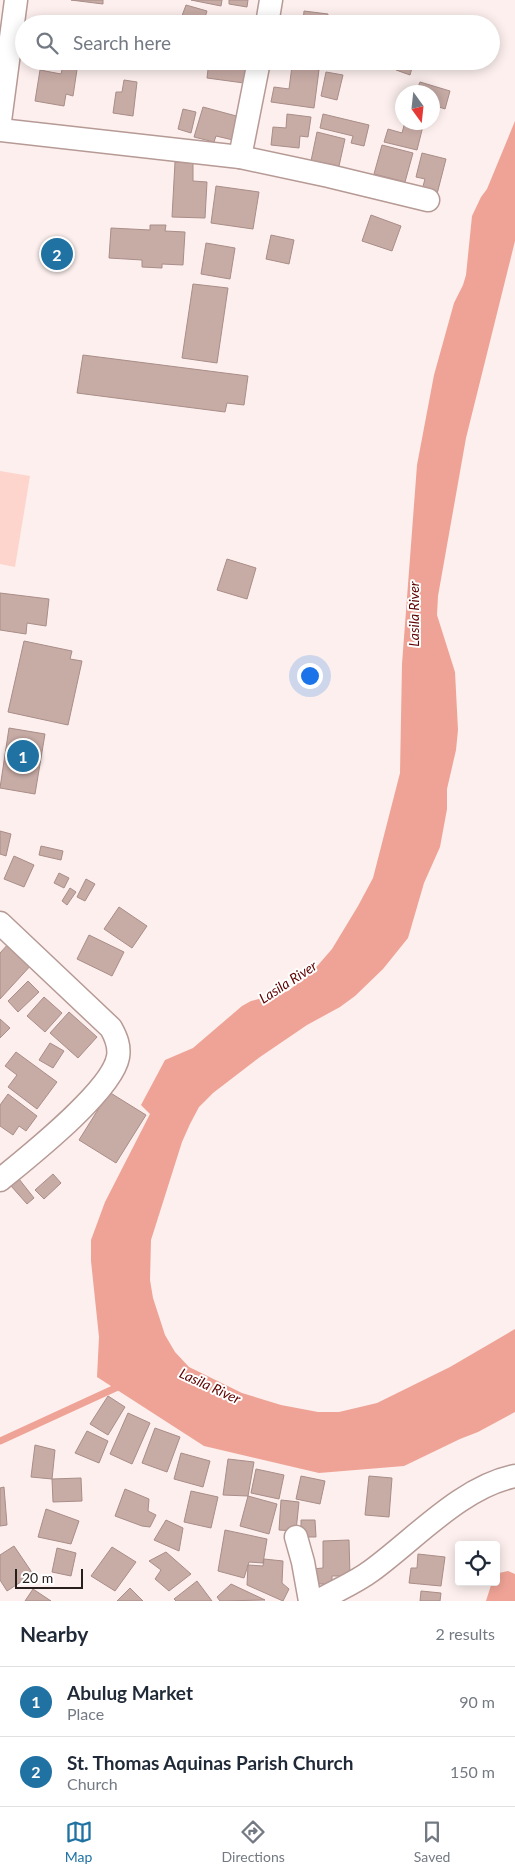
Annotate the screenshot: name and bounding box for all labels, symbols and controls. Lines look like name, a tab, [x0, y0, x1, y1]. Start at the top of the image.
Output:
search box	[15, 15, 500, 70]
icon: search	[33, 29, 61, 57]
text: Search here	[73, 31, 171, 54]
north arrow	[395, 85, 440, 130]
pin: 2	[41, 235, 73, 273]
water label: Lasila River	[405, 581, 422, 647]
your location	[297, 663, 323, 689]
pin: 1	[7, 737, 39, 775]
water label: Lasila River	[256, 957, 320, 1006]
water label: Lasila River	[177, 1364, 244, 1407]
map controls	[455, 1541, 500, 1586]
button: locate	[455, 1541, 500, 1586]
scale bar	[15, 1566, 82, 1589]
text: 20 m	[22, 1569, 53, 1586]
text: Nearby	[20, 1621, 88, 1646]
text: 2 results	[435, 1624, 495, 1643]
text: Abulug Market	[67, 1681, 193, 1704]
text: 1	[31, 1692, 41, 1711]
text: 90 m	[459, 1692, 495, 1711]
text: Place	[67, 1704, 104, 1723]
text: St. Thomas Aquinas Parish Church	[67, 1751, 353, 1774]
text: 2	[31, 1762, 41, 1781]
text: 150 m	[450, 1762, 495, 1781]
text: Church	[67, 1774, 118, 1793]
tab: Map	[65, 1818, 93, 1865]
tab: Directions	[222, 1818, 285, 1865]
tab: Saved	[414, 1818, 450, 1865]

